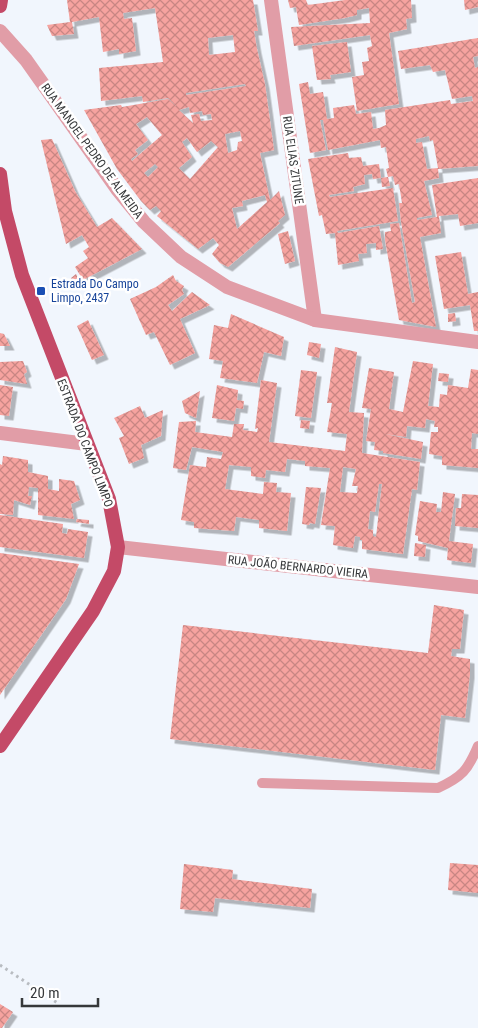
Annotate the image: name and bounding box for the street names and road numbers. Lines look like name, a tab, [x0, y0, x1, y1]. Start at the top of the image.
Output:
street label: RUA MANOEL PEDRO DE ALMEIDA	[38, 81, 146, 221]
street label: RUA ELIAS ZITUNE	[280, 115, 306, 205]
street label: ESTRADA DO CAMPO LIMPO	[54, 377, 116, 509]
street label: RUA JOÃO BERNARDO VIEIRA	[227, 551, 369, 581]

